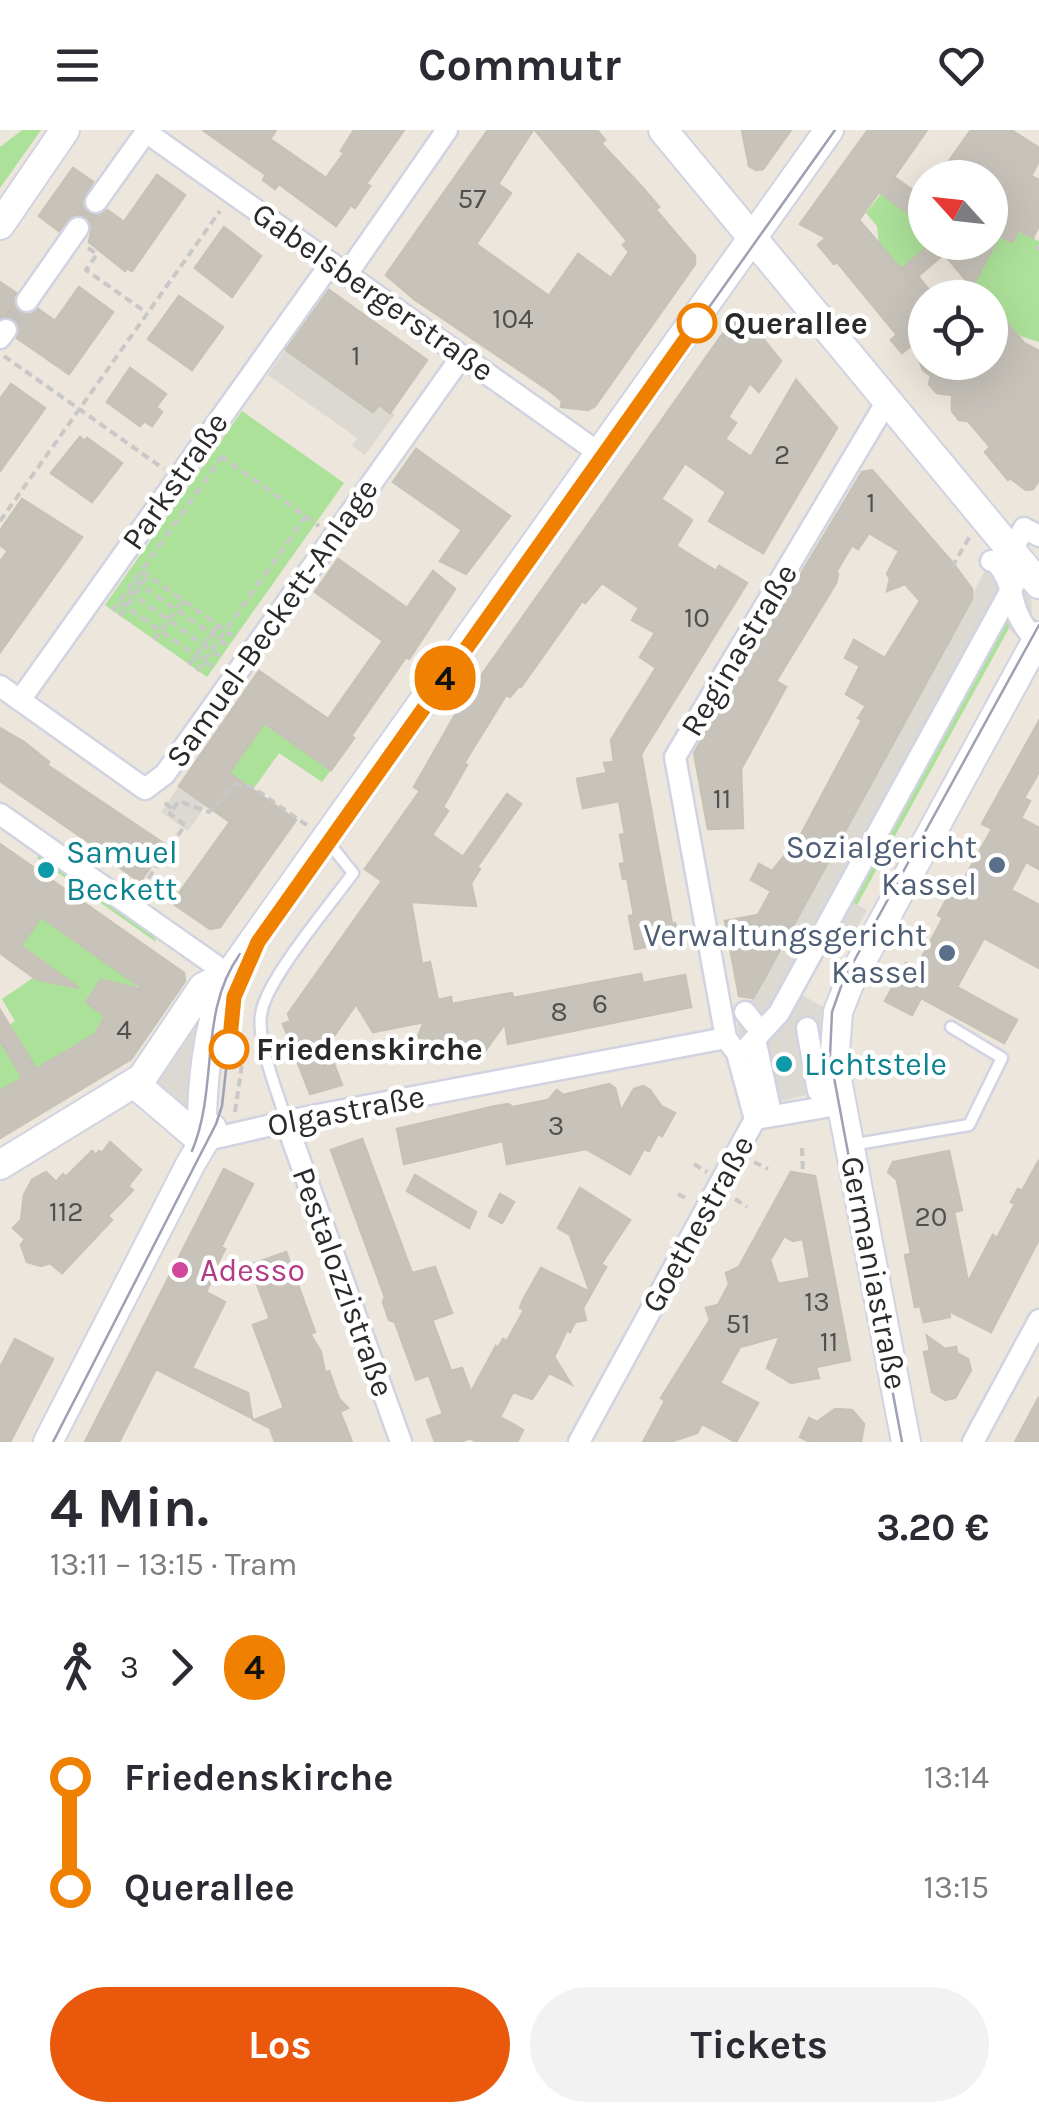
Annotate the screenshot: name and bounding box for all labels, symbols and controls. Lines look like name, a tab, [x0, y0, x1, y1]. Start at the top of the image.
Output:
icon: menu	[50, 38, 105, 93]
icon: heart	[934, 38, 989, 93]
text: Commutr	[418, 39, 621, 91]
north arrow	[908, 160, 1008, 260]
map controls	[908, 160, 1008, 380]
house number: 57	[458, 182, 486, 215]
street label: Gabelsbergerstraße	[245, 195, 501, 389]
button: locate	[908, 280, 1008, 380]
house number: 104	[492, 302, 534, 335]
marker: Querallee	[678, 304, 716, 342]
place label: Querallee	[724, 305, 868, 342]
house number: 1	[351, 339, 361, 372]
street label: Parkstraße	[114, 405, 236, 557]
house number: 2	[774, 438, 790, 471]
street label: Samuel-Beckett-Anlage	[158, 471, 386, 775]
house number: 1	[866, 486, 876, 519]
street label: Reginastraße	[673, 557, 805, 743]
house number: 10	[684, 601, 710, 634]
line badge: 4	[412, 646, 478, 710]
text: 4	[435, 658, 455, 699]
house number: 11	[713, 782, 731, 815]
place label: Sozialgericht Kassel	[785, 829, 977, 903]
place label: Samuel Beckett	[66, 834, 178, 908]
marker: Sozialgericht Kassel	[986, 854, 1008, 876]
marker: Samuel Beckett	[35, 859, 57, 881]
place label: Verwaltungsgericht Kassel	[643, 917, 927, 991]
marker: Verwaltungsgericht Kassel	[936, 942, 958, 964]
house number: 6	[592, 987, 608, 1020]
house number: 8	[550, 995, 568, 1028]
house number: 4	[116, 1013, 132, 1046]
marker: Friedenskirche	[210, 1030, 248, 1068]
place label: Friedenskirche	[256, 1031, 483, 1068]
place label: Lichtstele	[804, 1046, 947, 1083]
marker: Lichtstele	[773, 1053, 795, 1075]
street label: Olgastraße	[264, 1078, 428, 1144]
house number: 3	[548, 1109, 564, 1142]
street label: Goethestraße	[634, 1129, 762, 1319]
street label: Germaniastraße	[833, 1153, 915, 1393]
street label: Pestalozzistraße	[284, 1162, 402, 1402]
house number: 112	[49, 1195, 83, 1228]
house number: 20	[915, 1200, 947, 1233]
place label: Adesso	[200, 1252, 305, 1289]
marker: Adesso	[169, 1259, 191, 1281]
house number: 13	[804, 1285, 830, 1318]
house number: 51	[725, 1307, 751, 1340]
house number: 11	[820, 1325, 838, 1358]
text: 4 Min.	[50, 1476, 209, 1540]
text: 3.20 €	[876, 1505, 989, 1550]
text: 13:11 – 13:15 · Tram	[50, 1546, 298, 1583]
icon: walk	[50, 1640, 105, 1695]
icon: forward	[154, 1640, 209, 1695]
text: 4	[244, 1647, 265, 1688]
text: 3	[120, 1649, 139, 1686]
text: Friedenskirche	[124, 1755, 393, 1800]
text: 13:14	[924, 1759, 989, 1796]
text: Querallee	[124, 1865, 295, 1910]
text: 13:15	[924, 1869, 989, 1906]
button: Los	[50, 1987, 510, 2102]
button: Tickets	[530, 1987, 989, 2102]

